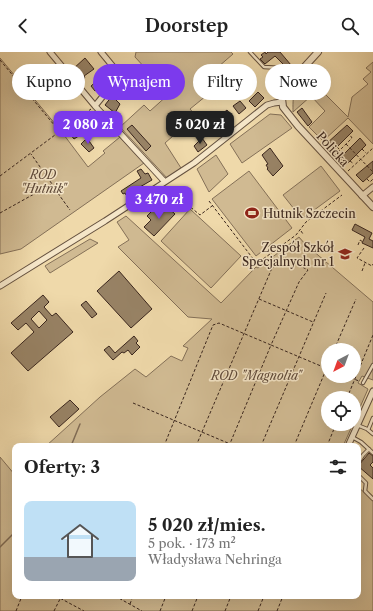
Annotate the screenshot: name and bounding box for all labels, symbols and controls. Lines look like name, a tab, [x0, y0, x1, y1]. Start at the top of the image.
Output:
icon: back	[12, 15, 34, 37]
text: Doorstep	[145, 15, 228, 37]
icon: search	[339, 15, 361, 37]
chip: Kupno	[12, 64, 85, 100]
chip: Wynajem	[93, 64, 185, 100]
chip: Filtry	[193, 64, 257, 100]
chip: Nowe	[265, 64, 331, 100]
pin: 2 080 zł	[47, 111, 129, 145]
pin: 5 020 zł	[159, 111, 241, 145]
text: 2 080 zł	[63, 116, 113, 132]
text: 5 020 zł	[175, 116, 225, 132]
street label: Policka	[314, 129, 353, 170]
park label: ROD "Hutnik"	[20, 167, 68, 196]
pin: 3 470 zł	[118, 186, 200, 220]
text: 3 470 zł	[135, 191, 183, 207]
sports icon: Hutnik Szczecin	[244, 205, 260, 221]
place label: Hutnik Szczecin	[263, 206, 356, 221]
place label: Zespół Szkół Specjalnych nr 1	[242, 240, 334, 269]
school or university icon: Zespół Szkół Specjalnych nr 1	[337, 246, 353, 262]
north arrow	[321, 343, 361, 383]
map controls	[321, 343, 361, 431]
park label: ROD "Magnolia"	[210, 368, 303, 383]
button: locate	[321, 391, 361, 431]
icon: filters	[327, 456, 349, 478]
text: Oferty: 3	[24, 457, 100, 477]
text: 5 020 zł/mies.	[148, 515, 265, 535]
icon: home	[56, 517, 104, 565]
text: 5 pok. · 173 m²	[148, 535, 236, 551]
text: Władysława Nehringa	[148, 551, 282, 567]

